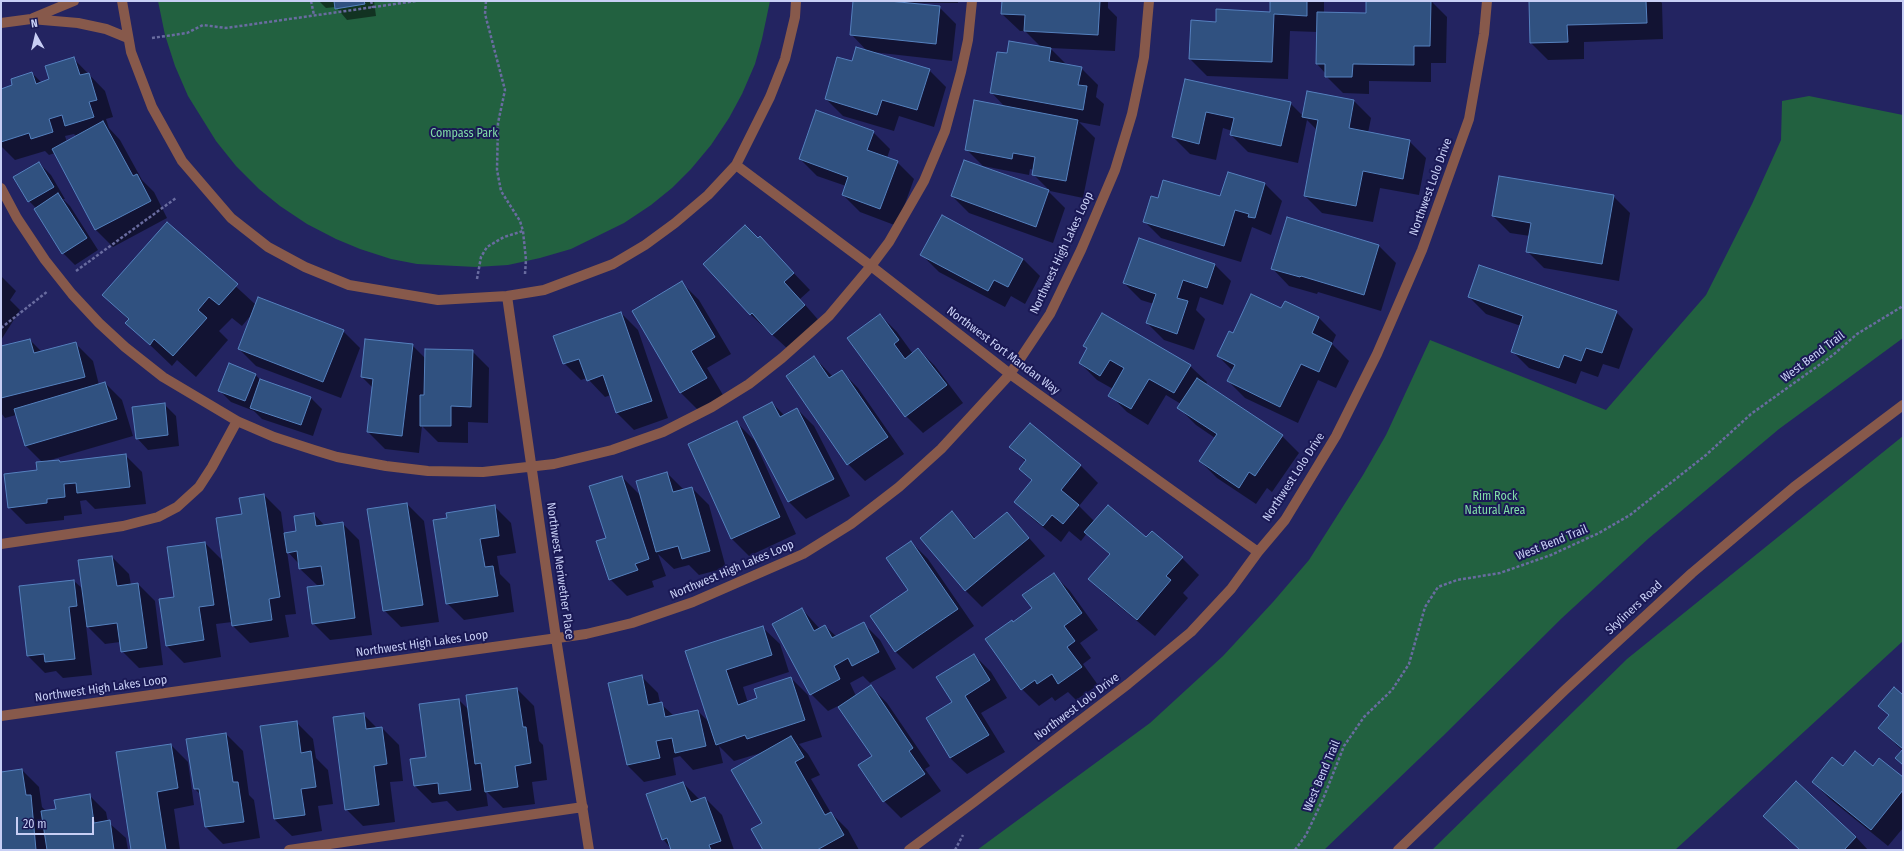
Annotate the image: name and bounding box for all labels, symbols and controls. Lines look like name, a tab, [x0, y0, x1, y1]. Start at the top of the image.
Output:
north arrow	[16, 16, 56, 56]
text: N	[30, 17, 38, 31]
park label: Compass Park	[430, 127, 498, 141]
street label: Northwest Lolo Drive	[1407, 136, 1455, 238]
street label: Northwest High Lakes Loop	[1027, 190, 1097, 316]
street label: Northwest Fort Mandan Way	[944, 304, 1062, 398]
street label: West Bend Trail	[1778, 328, 1848, 386]
street label: Northwest Lolo Drive	[1260, 430, 1328, 524]
park label: Rim Rock Natural Area	[1465, 490, 1525, 518]
street label: Northwest Meriwether Place	[543, 502, 577, 640]
street label: West Bend Trail	[1514, 522, 1590, 564]
street label: Northwest High Lakes Loop	[668, 537, 796, 603]
street label: Skyliners Road	[1603, 578, 1665, 638]
street label: Northwest High Lakes Loop	[355, 628, 489, 660]
street label: Northwest Lolo Drive	[1032, 670, 1122, 744]
street label: Northwest High Lakes Loop	[34, 673, 168, 705]
street label: West Bend Trail	[1301, 738, 1343, 814]
scale bar	[18, 809, 96, 835]
text: 20 m	[23, 817, 47, 831]

